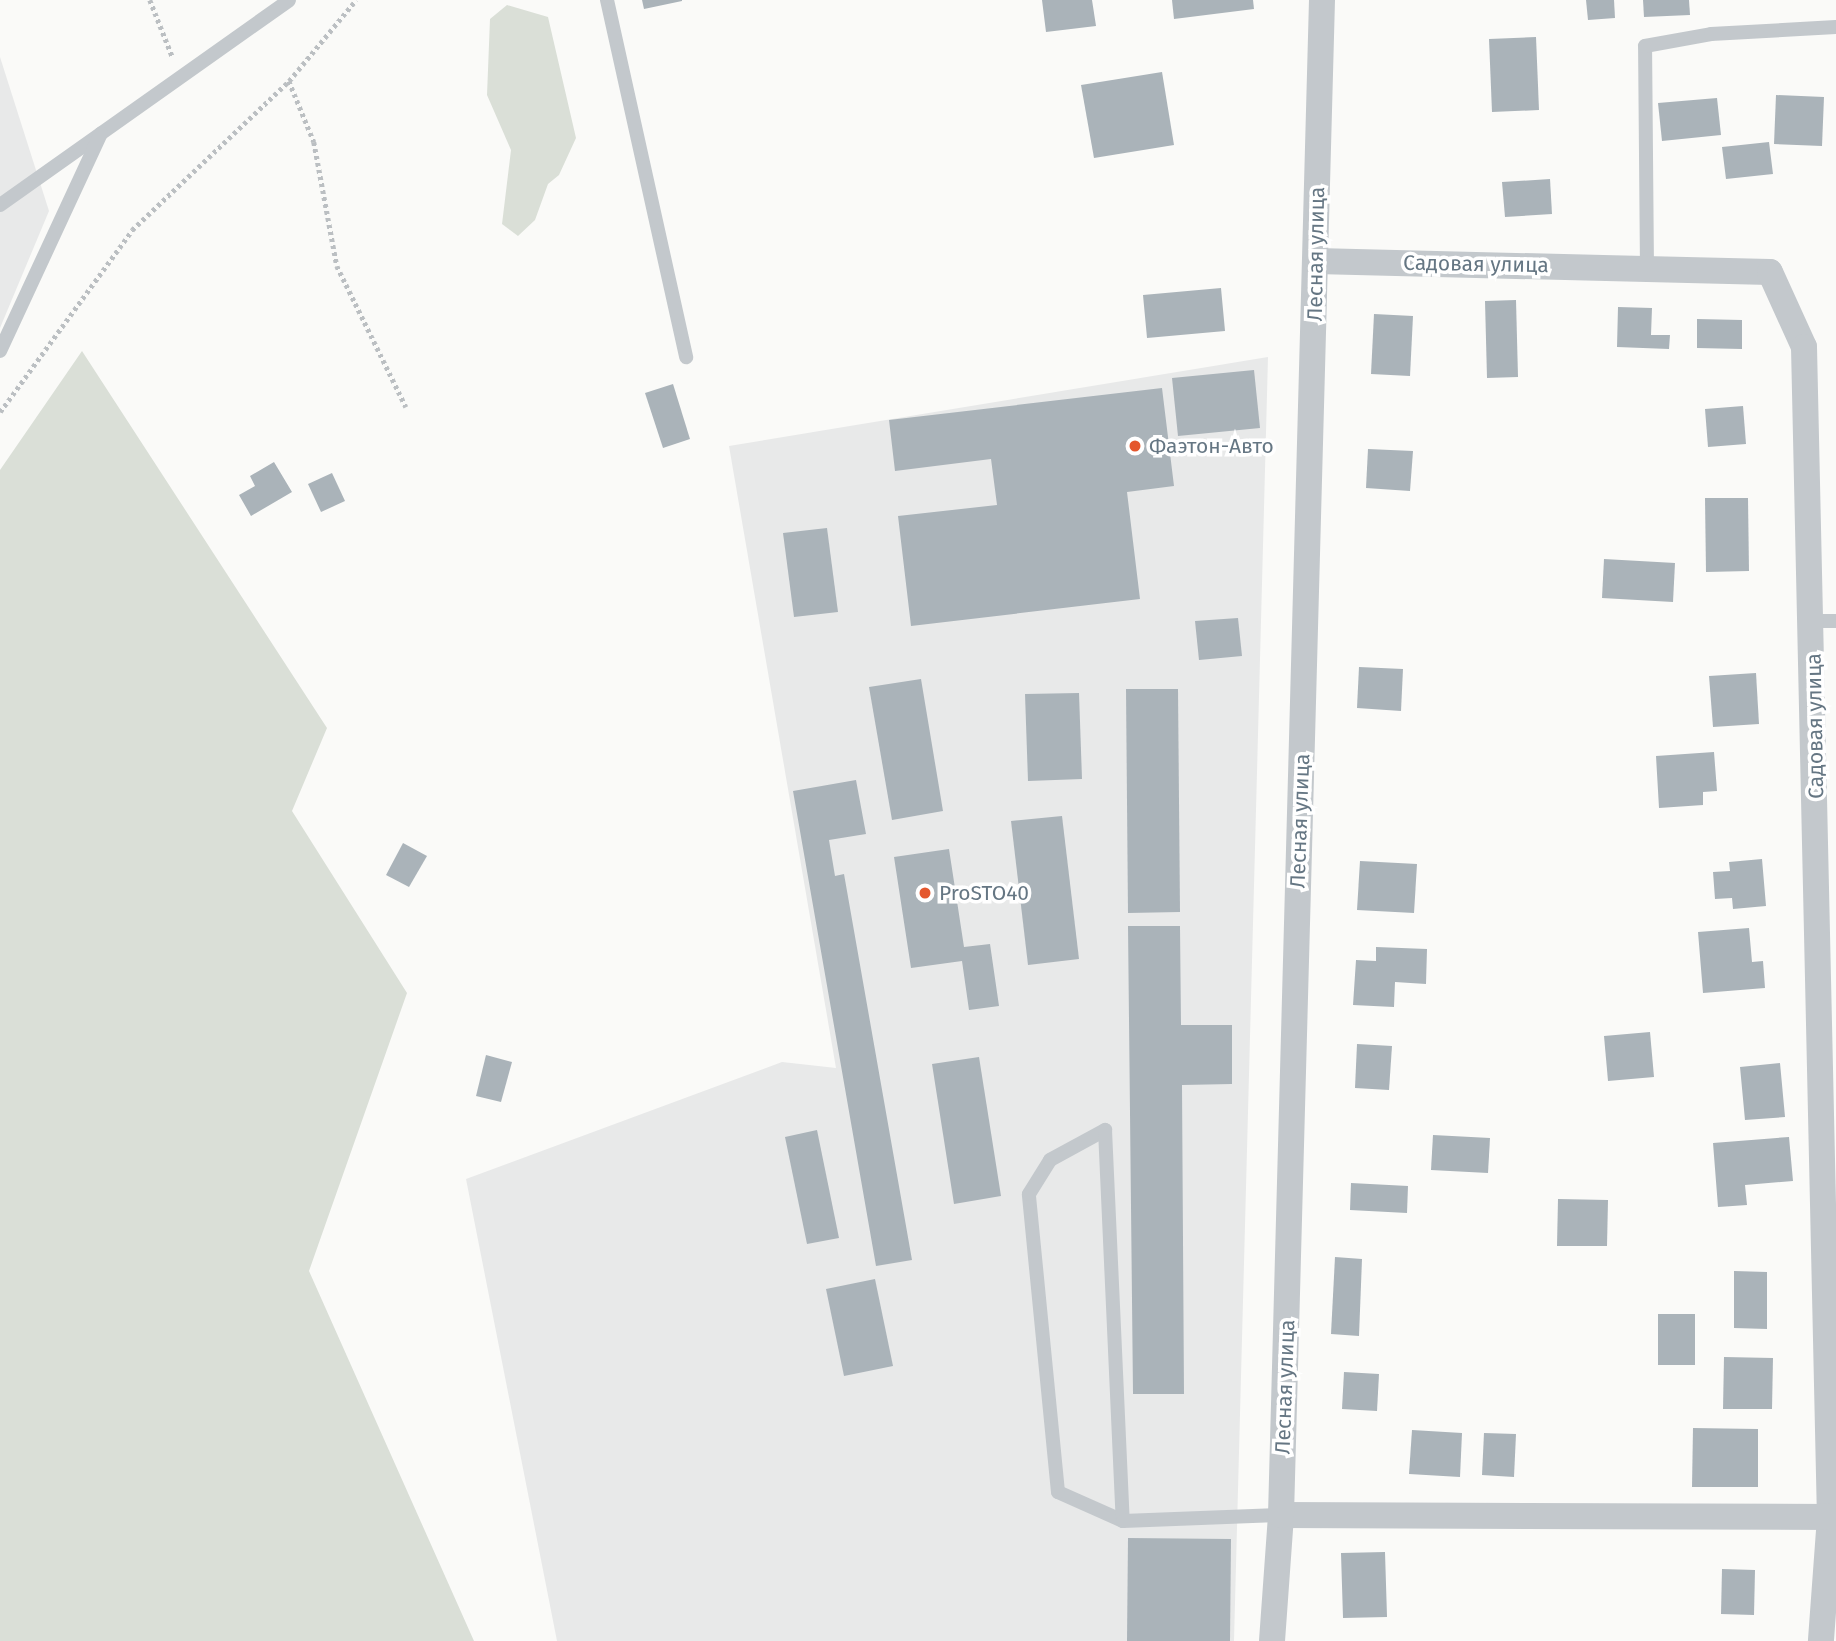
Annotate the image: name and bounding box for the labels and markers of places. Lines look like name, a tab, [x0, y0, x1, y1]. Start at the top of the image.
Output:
place label: Фаэтон-Авто	[1149, 433, 1274, 459]
marker: Фаэтон-Авто	[1127, 438, 1143, 454]
place label: ProSTO40	[939, 880, 1029, 906]
marker: ProSTO40	[917, 885, 933, 901]

